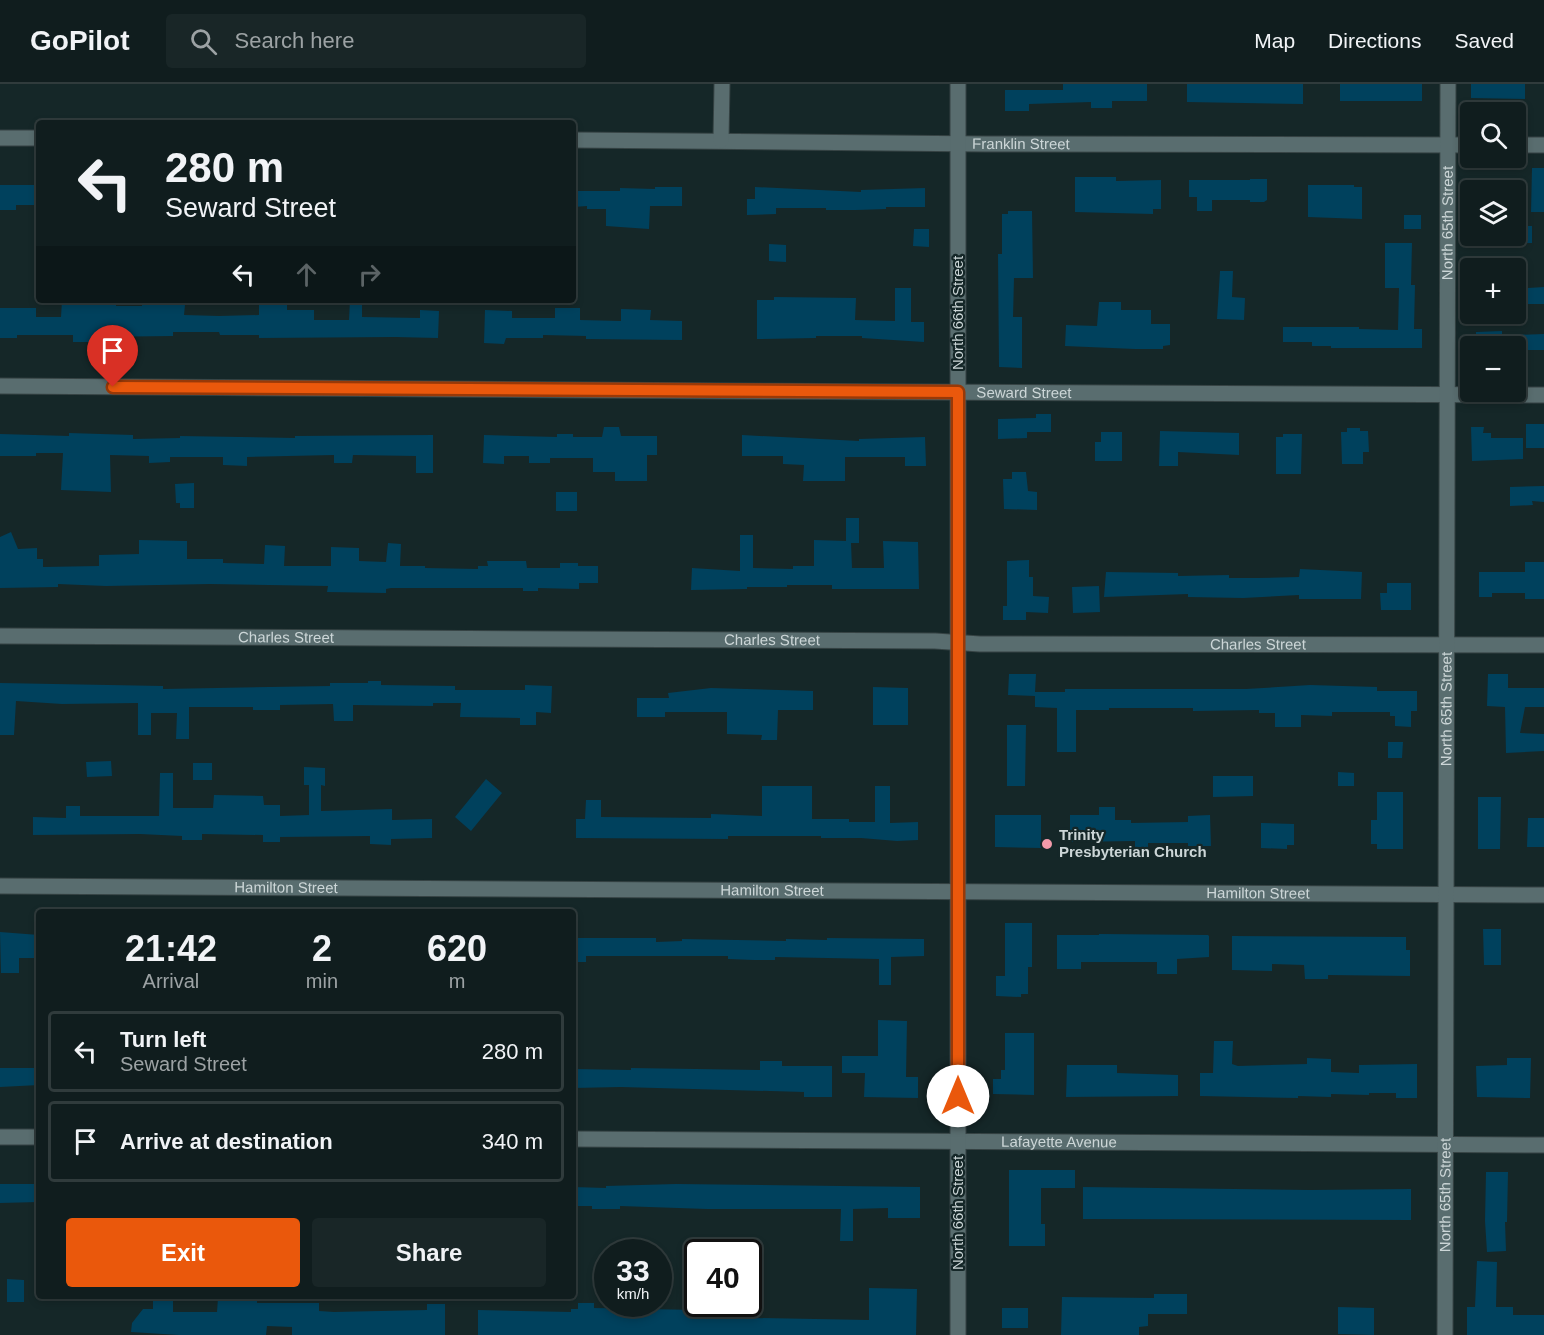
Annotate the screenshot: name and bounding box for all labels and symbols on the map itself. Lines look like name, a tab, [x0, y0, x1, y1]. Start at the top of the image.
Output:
street label: Franklin Street	[972, 135, 1071, 152]
street label: North 65th Street	[1439, 165, 1456, 280]
street label: North 66th Street	[949, 255, 966, 370]
pin	[87, 325, 138, 387]
street label: Seward Street	[976, 384, 1072, 401]
street label: Charles Street	[238, 628, 335, 646]
street label: Charles Street	[724, 631, 821, 648]
street label: Charles Street	[1210, 635, 1307, 653]
street label: North 65th Street	[1437, 651, 1455, 766]
place label: Trinity Presbyterian Church	[1059, 826, 1207, 860]
marker: Trinity Presbyterian Church	[1040, 837, 1054, 851]
street label: Hamilton Street	[234, 878, 339, 896]
street label: Hamilton Street	[720, 881, 825, 899]
street label: Hamilton Street	[1206, 884, 1311, 902]
position arrow	[926, 1064, 990, 1128]
street label: Lafayette Avenue	[1001, 1133, 1117, 1150]
street label: North 65th Street	[1436, 1137, 1453, 1252]
street label: North 66th Street	[949, 1155, 966, 1270]
speed limit sign: 40	[684, 1239, 762, 1317]

